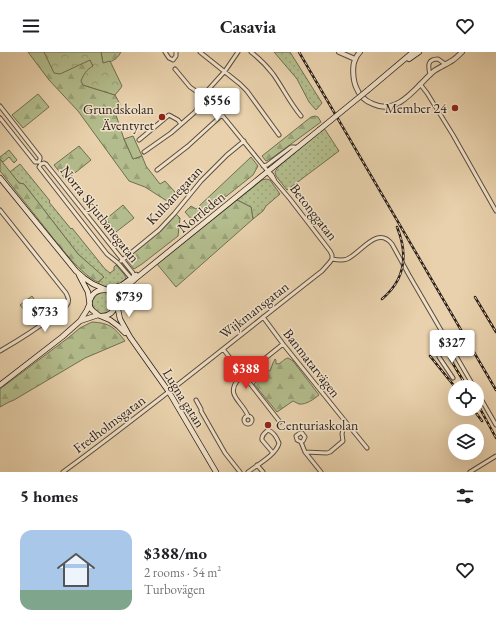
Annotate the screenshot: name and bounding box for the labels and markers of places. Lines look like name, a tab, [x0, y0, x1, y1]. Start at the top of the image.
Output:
pin: $556	[193, 88, 241, 122]
place label: Member 24	[385, 99, 447, 117]
place label: Grundskolan Äventyret	[83, 100, 155, 134]
marker: Member 24	[450, 103, 460, 113]
marker: Grundskolan Äventyret	[157, 112, 167, 122]
pin: $739	[105, 284, 153, 318]
pin: $733	[21, 299, 69, 333]
pin: $327	[428, 330, 476, 364]
pin: $388	[222, 356, 270, 390]
place label: Centuriaskolan	[276, 416, 359, 434]
marker: Centuriaskolan	[263, 420, 273, 430]

